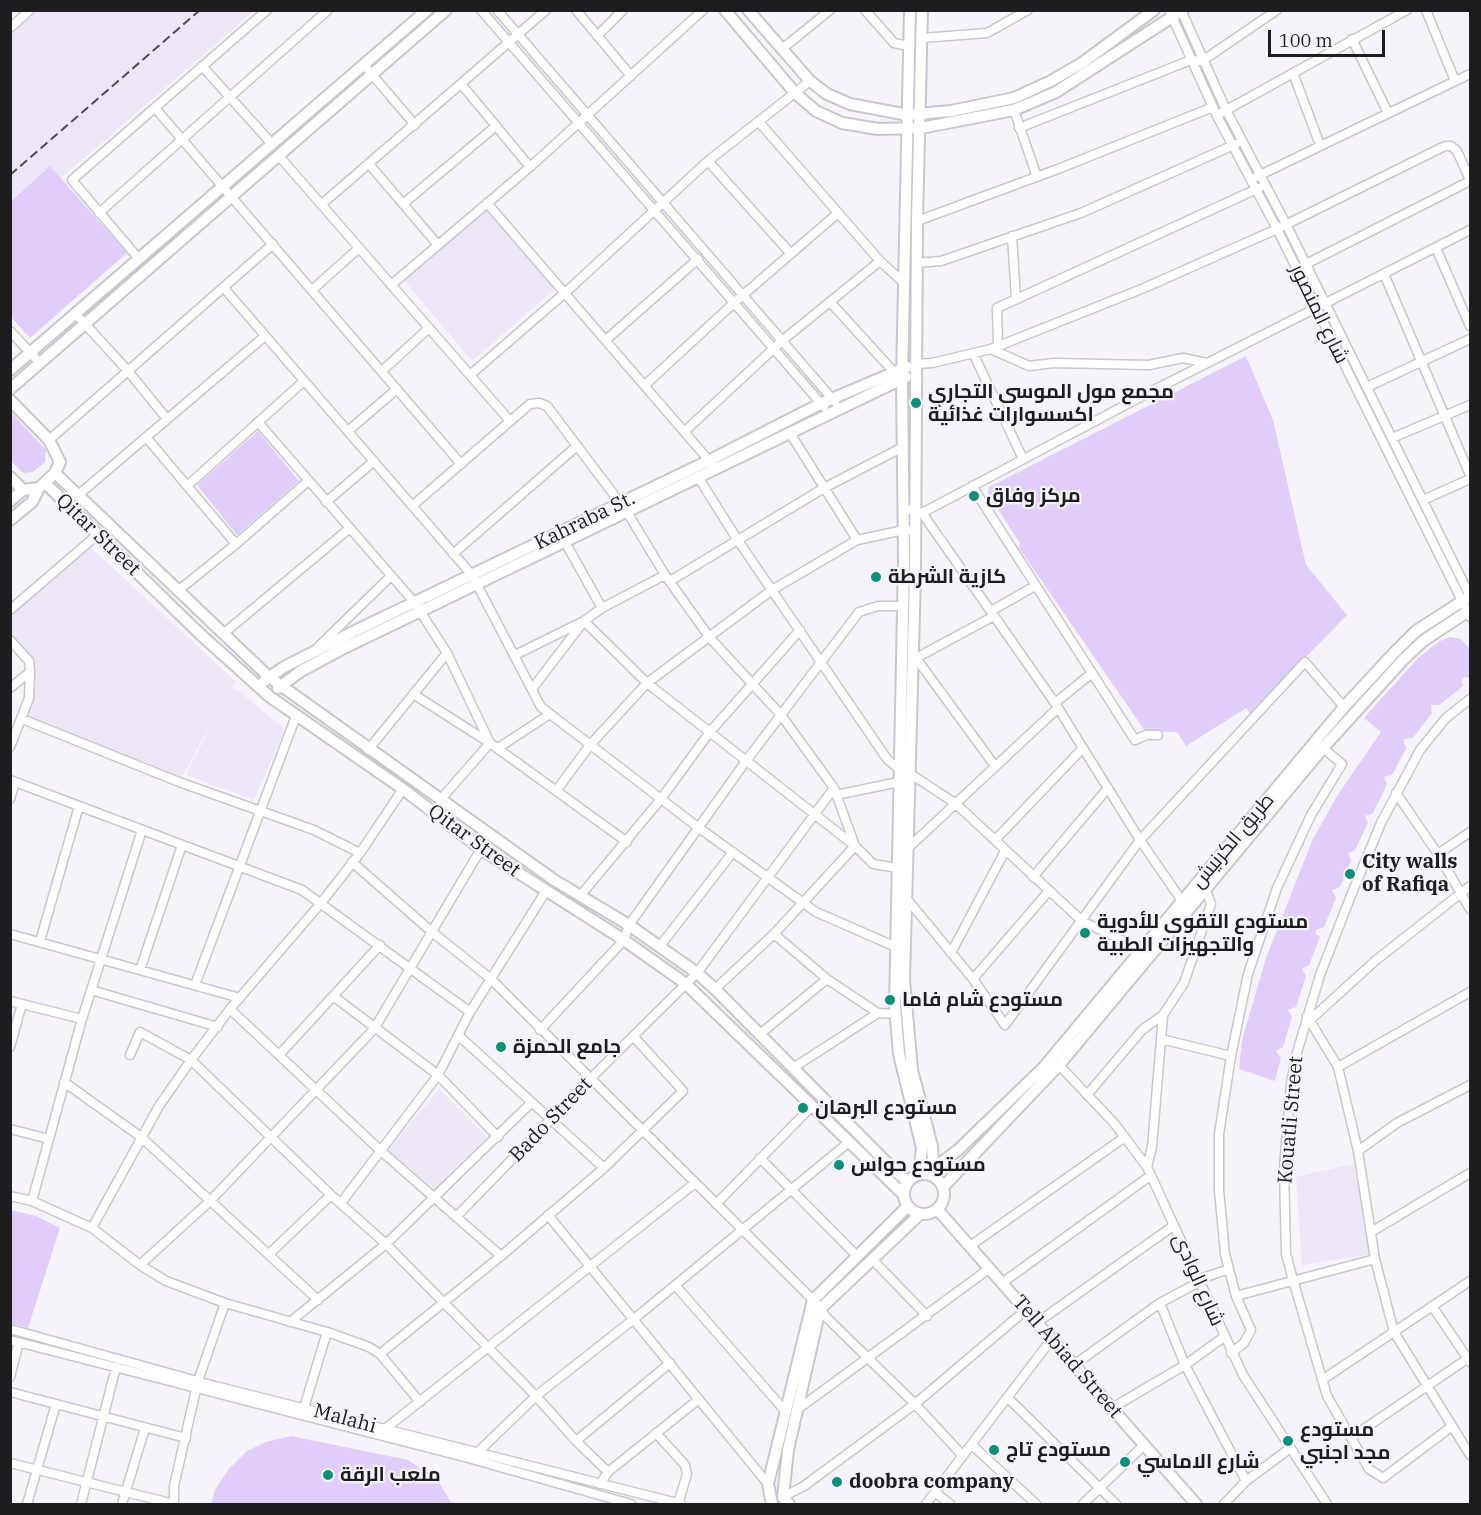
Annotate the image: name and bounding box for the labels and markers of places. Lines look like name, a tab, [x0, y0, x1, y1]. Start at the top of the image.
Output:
place label: مجمع مول الموسى التجاري اكسسوارات غذائية	[928, 380, 1174, 427]
marker: مجمع مول الموسى التجاري اكسسوارات غذائية	[909, 396, 923, 410]
place label: مركز وفاق	[986, 484, 1081, 508]
marker: مركز وفاق	[967, 489, 981, 503]
place label: كازية الشرطة	[888, 565, 1006, 589]
marker: كازية الشرطة	[869, 570, 883, 584]
place label: City walls of Rafiqa	[1362, 850, 1457, 897]
marker: City walls of Rafiqa	[1343, 867, 1357, 881]
place label: مستودع التقوى للأدوية والتجهيزات الطبية	[1097, 910, 1308, 957]
marker: مستودع التقوى للأدوية والتجهيزات الطبية	[1078, 926, 1092, 940]
place label: مستودع شام فاما	[902, 988, 1063, 1012]
marker: مستودع شام فاما	[883, 993, 897, 1007]
place label: جامع الحمزة	[513, 1035, 621, 1059]
marker: جامع الحمزة	[494, 1040, 508, 1054]
place label: مستودع البرهان	[815, 1096, 957, 1120]
marker: مستودع البرهان	[796, 1101, 810, 1115]
place label: مستودع حواس	[851, 1153, 986, 1177]
marker: مستودع حواس	[832, 1158, 846, 1172]
place label: مستودع مجد اجنبي	[1300, 1418, 1390, 1465]
marker: مستودع مجد اجنبي	[1281, 1434, 1295, 1448]
place label: مستودع تاج	[1006, 1438, 1111, 1462]
marker: مستودع تاج	[987, 1443, 1001, 1457]
place label: شارع الاماسي	[1137, 1450, 1260, 1474]
marker: شارع الاماسي	[1118, 1455, 1132, 1469]
place label: ملعب الرقة	[340, 1463, 441, 1487]
marker: ملعب الرقة	[321, 1468, 335, 1482]
place label: doobra company	[849, 1470, 1014, 1494]
marker: doobra company	[830, 1475, 844, 1489]

